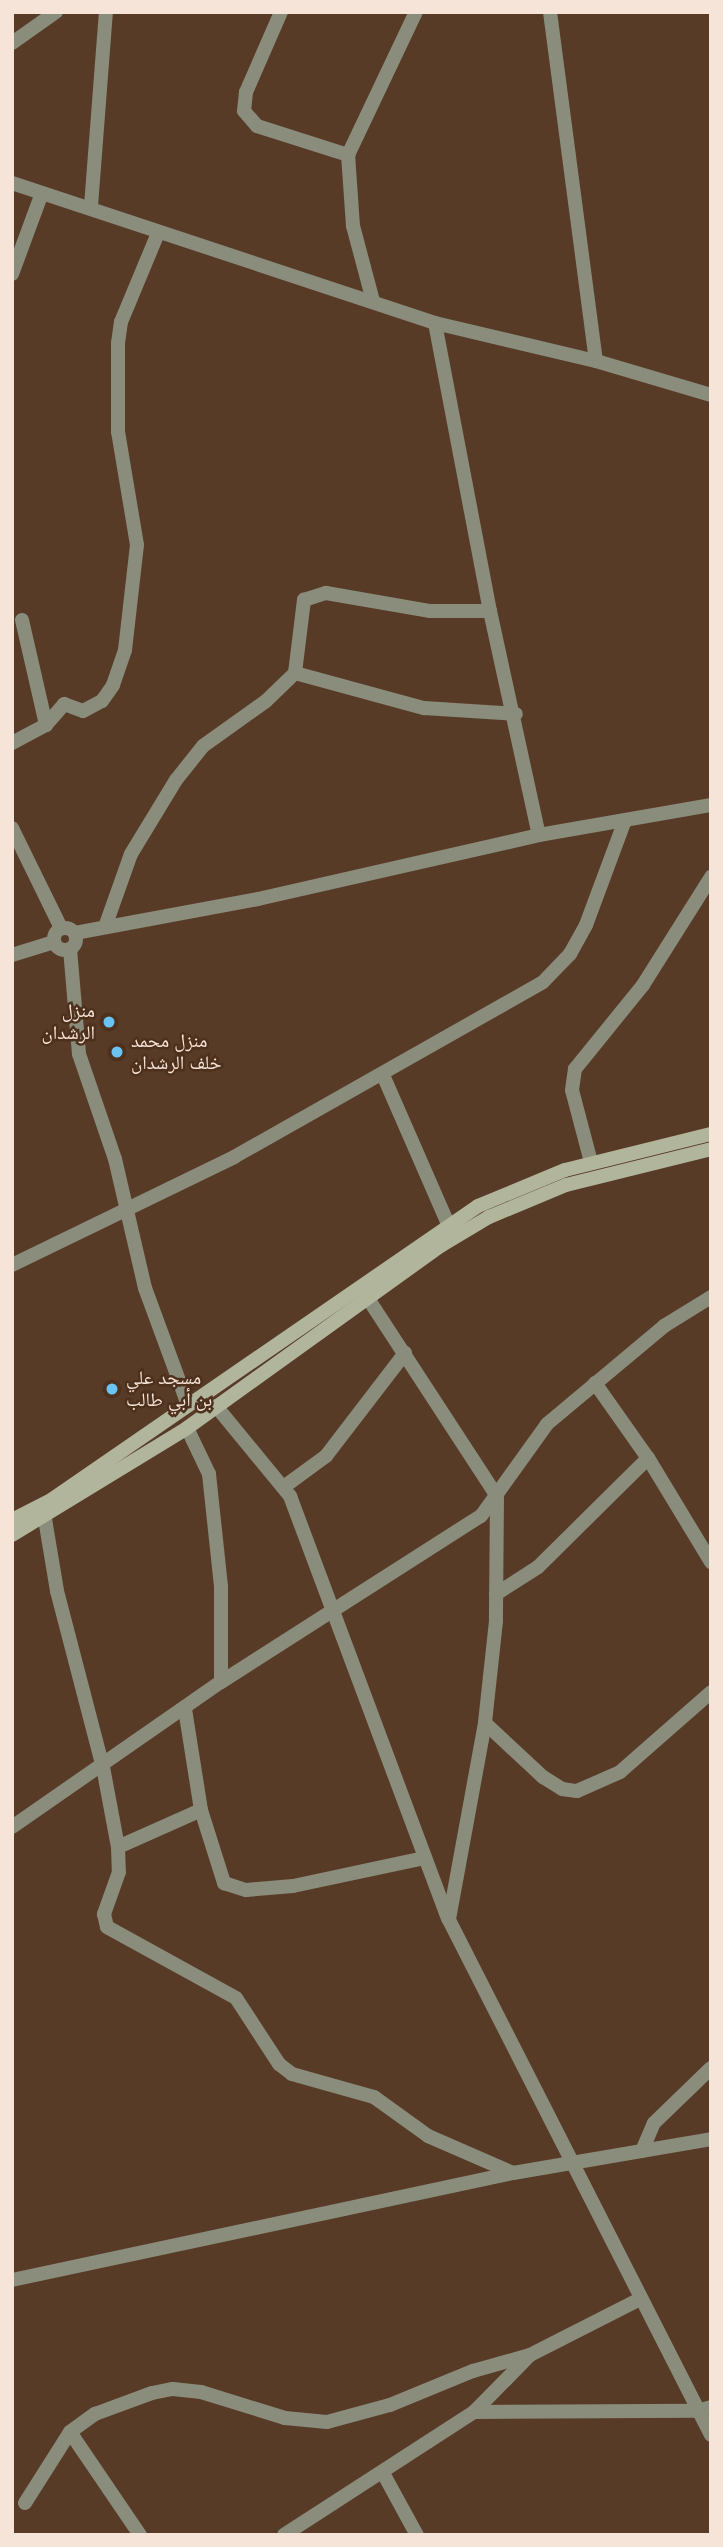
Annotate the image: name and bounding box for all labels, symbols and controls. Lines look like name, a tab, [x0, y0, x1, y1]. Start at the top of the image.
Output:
place label: منزل الرشدان	[42, 1000, 95, 1044]
marker: منزل الرشدان	[101, 1014, 117, 1030]
place label: منزل محمد خلف الرشدان	[131, 1030, 222, 1074]
marker: منزل محمد خلف الرشدان	[109, 1044, 125, 1060]
place label: مسجد علي بن أبي طالب	[126, 1367, 212, 1411]
marker: مسجد علي بن أبي طالب	[104, 1381, 120, 1397]

